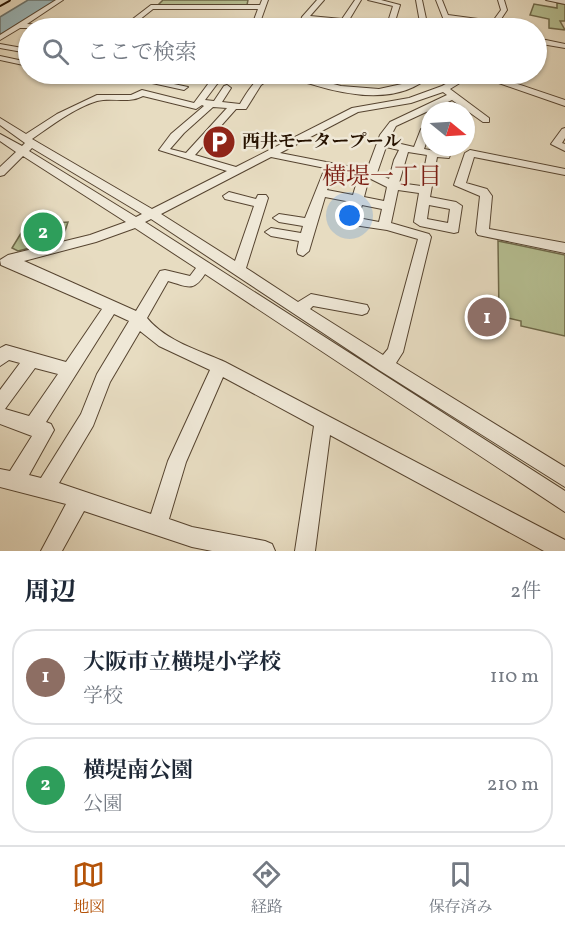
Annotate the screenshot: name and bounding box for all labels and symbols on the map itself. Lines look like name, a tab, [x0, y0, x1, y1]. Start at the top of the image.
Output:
north arrow	[421, 102, 475, 156]
parking icon: 西井モータープール	[201, 124, 237, 160]
place label: 西井モータープール	[242, 130, 401, 155]
district label: 横堤一丁目	[322, 161, 442, 195]
your location	[335, 201, 364, 230]
pin: 2	[24, 210, 63, 254]
pin: 1	[468, 294, 506, 340]

